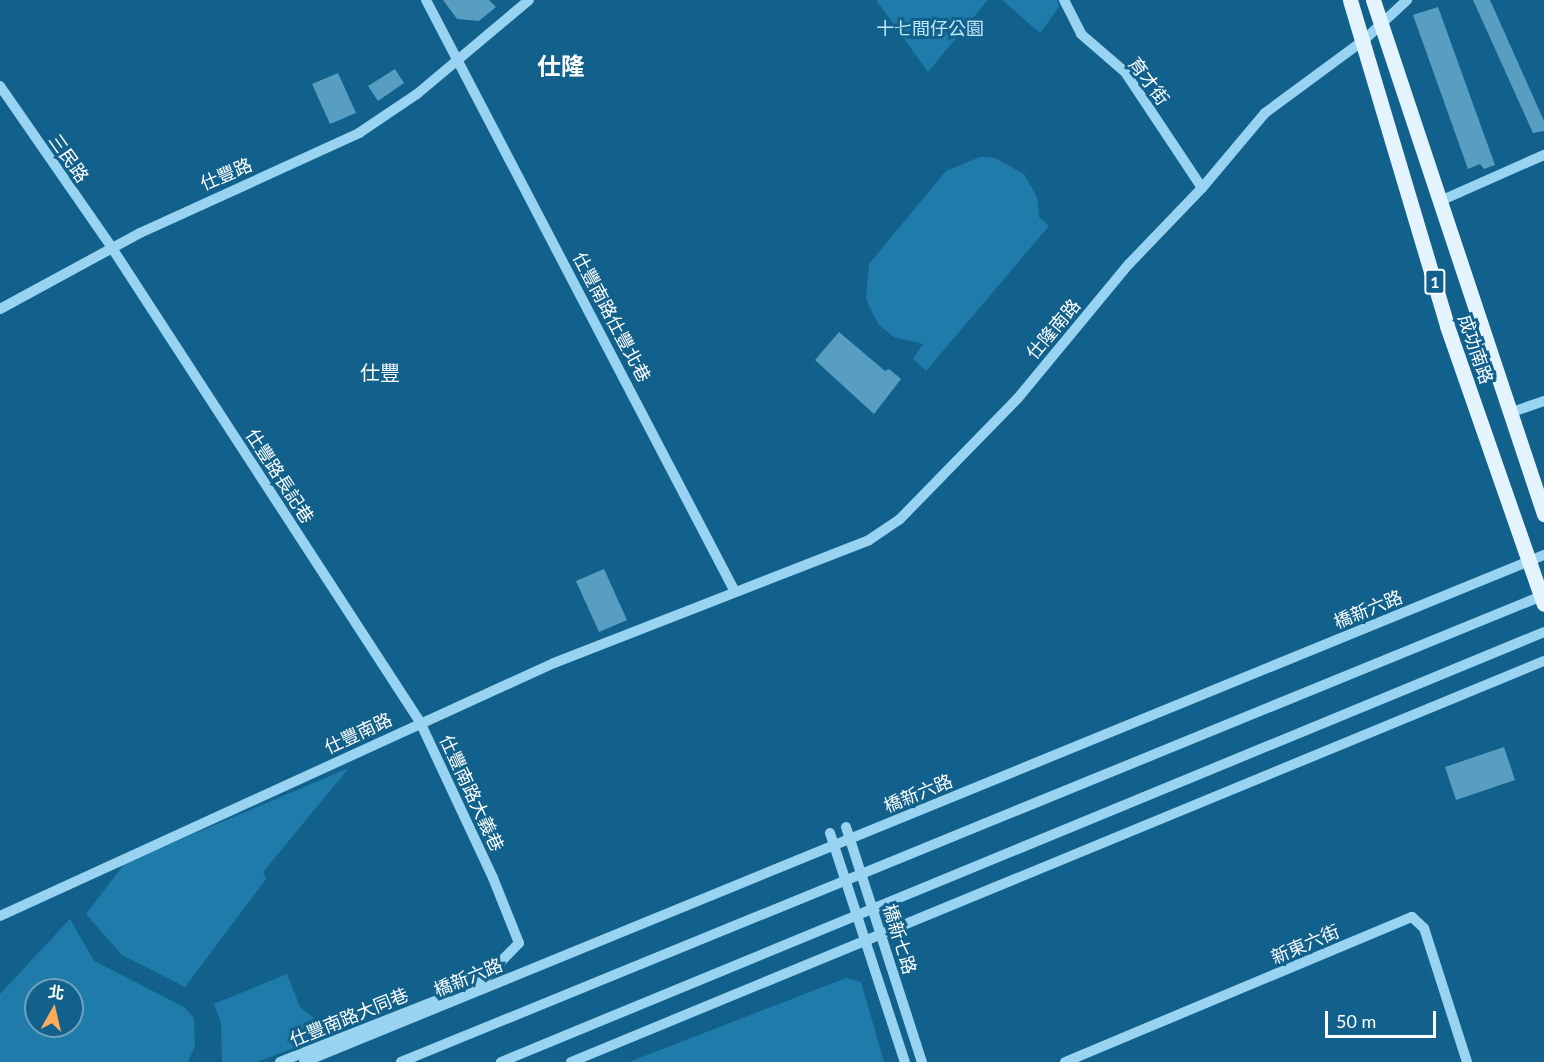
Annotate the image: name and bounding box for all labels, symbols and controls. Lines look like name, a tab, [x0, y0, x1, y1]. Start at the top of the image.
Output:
park label: 十七間仔公園	[876, 17, 984, 39]
district label: 仕隆	[537, 52, 585, 80]
street label: 育才街	[1124, 53, 1174, 109]
street label: 三民路	[45, 130, 93, 186]
street label: 仕豐路	[197, 154, 255, 194]
street label: 仕豐南路仕豐北巷	[569, 248, 655, 386]
road number: 1	[1423, 269, 1447, 295]
street label: 仕隆南路	[1022, 294, 1084, 364]
street label: 成功南路	[1454, 311, 1498, 387]
district label: 仕豐	[360, 360, 400, 384]
street label: 仕豐路長記巷	[242, 425, 318, 527]
street label: 橋新六路	[1331, 586, 1405, 632]
street label: 仕豐南路	[321, 708, 395, 758]
street label: 仕豐南路大義巷	[436, 731, 508, 855]
street label: 橋新六路	[881, 770, 955, 816]
street label: 橋新七路	[879, 901, 921, 977]
street label: 新東六街	[1268, 920, 1342, 968]
street label: 橋新六路	[431, 954, 505, 1000]
north arrow	[24, 978, 84, 1038]
text: 北	[47, 981, 66, 1002]
street label: 仕豐南路大同巷	[287, 983, 411, 1051]
scale bar	[1328, 999, 1439, 1037]
text: 50 m	[1336, 1010, 1376, 1032]

